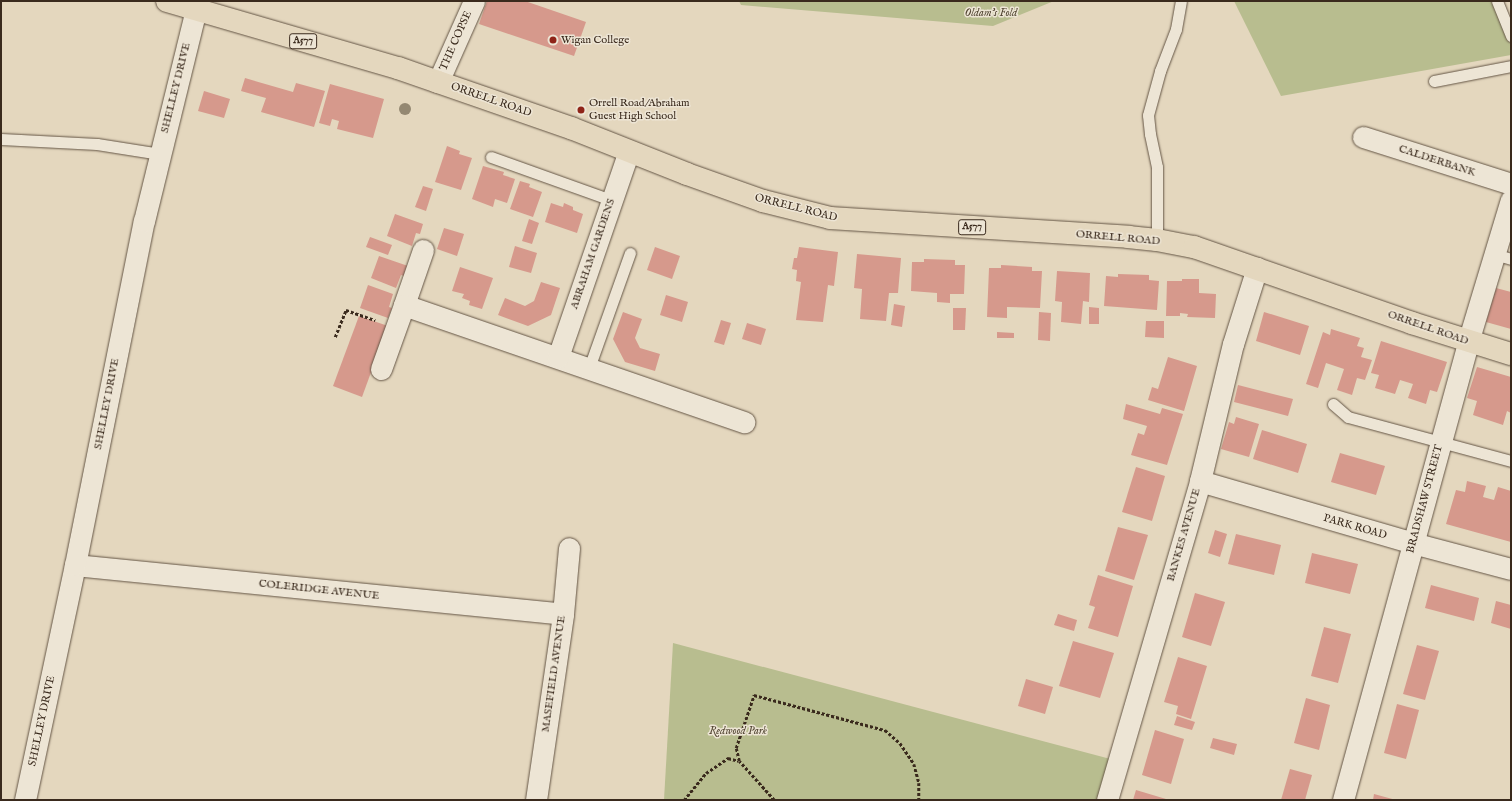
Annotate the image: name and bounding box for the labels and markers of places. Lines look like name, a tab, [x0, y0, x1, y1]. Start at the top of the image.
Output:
place label: Wigan College	[561, 33, 629, 47]
marker: Wigan College	[548, 35, 558, 45]
place label: Orrell Road/Abraham Guest High School	[589, 97, 689, 123]
marker: Orrell Road/Abraham Guest High School	[576, 105, 586, 115]

